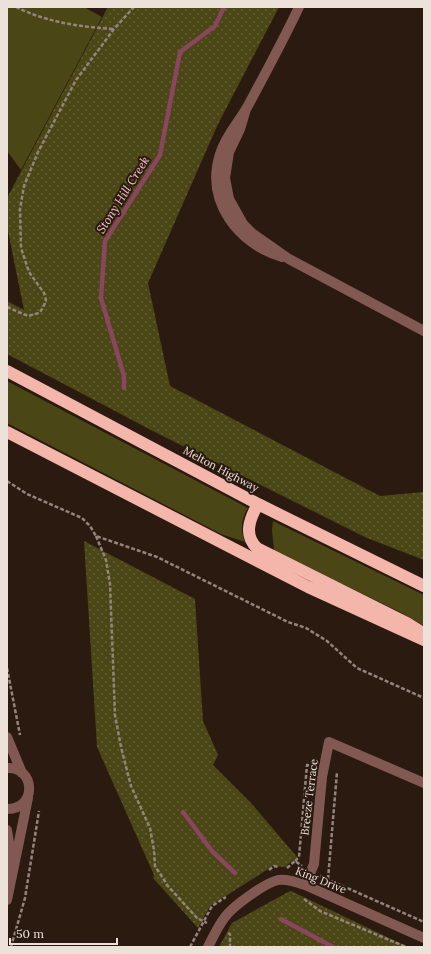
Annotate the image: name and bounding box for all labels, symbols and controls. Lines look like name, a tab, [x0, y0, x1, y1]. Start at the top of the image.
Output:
water label: Stony Hill Creek	[93, 153, 152, 236]
street label: Melton Highway	[181, 443, 261, 495]
street label: Breeze Terrace	[297, 758, 321, 836]
street label: King Drive	[293, 863, 349, 897]
scale bar	[10, 920, 117, 946]
text: 50 m	[16, 926, 44, 941]

